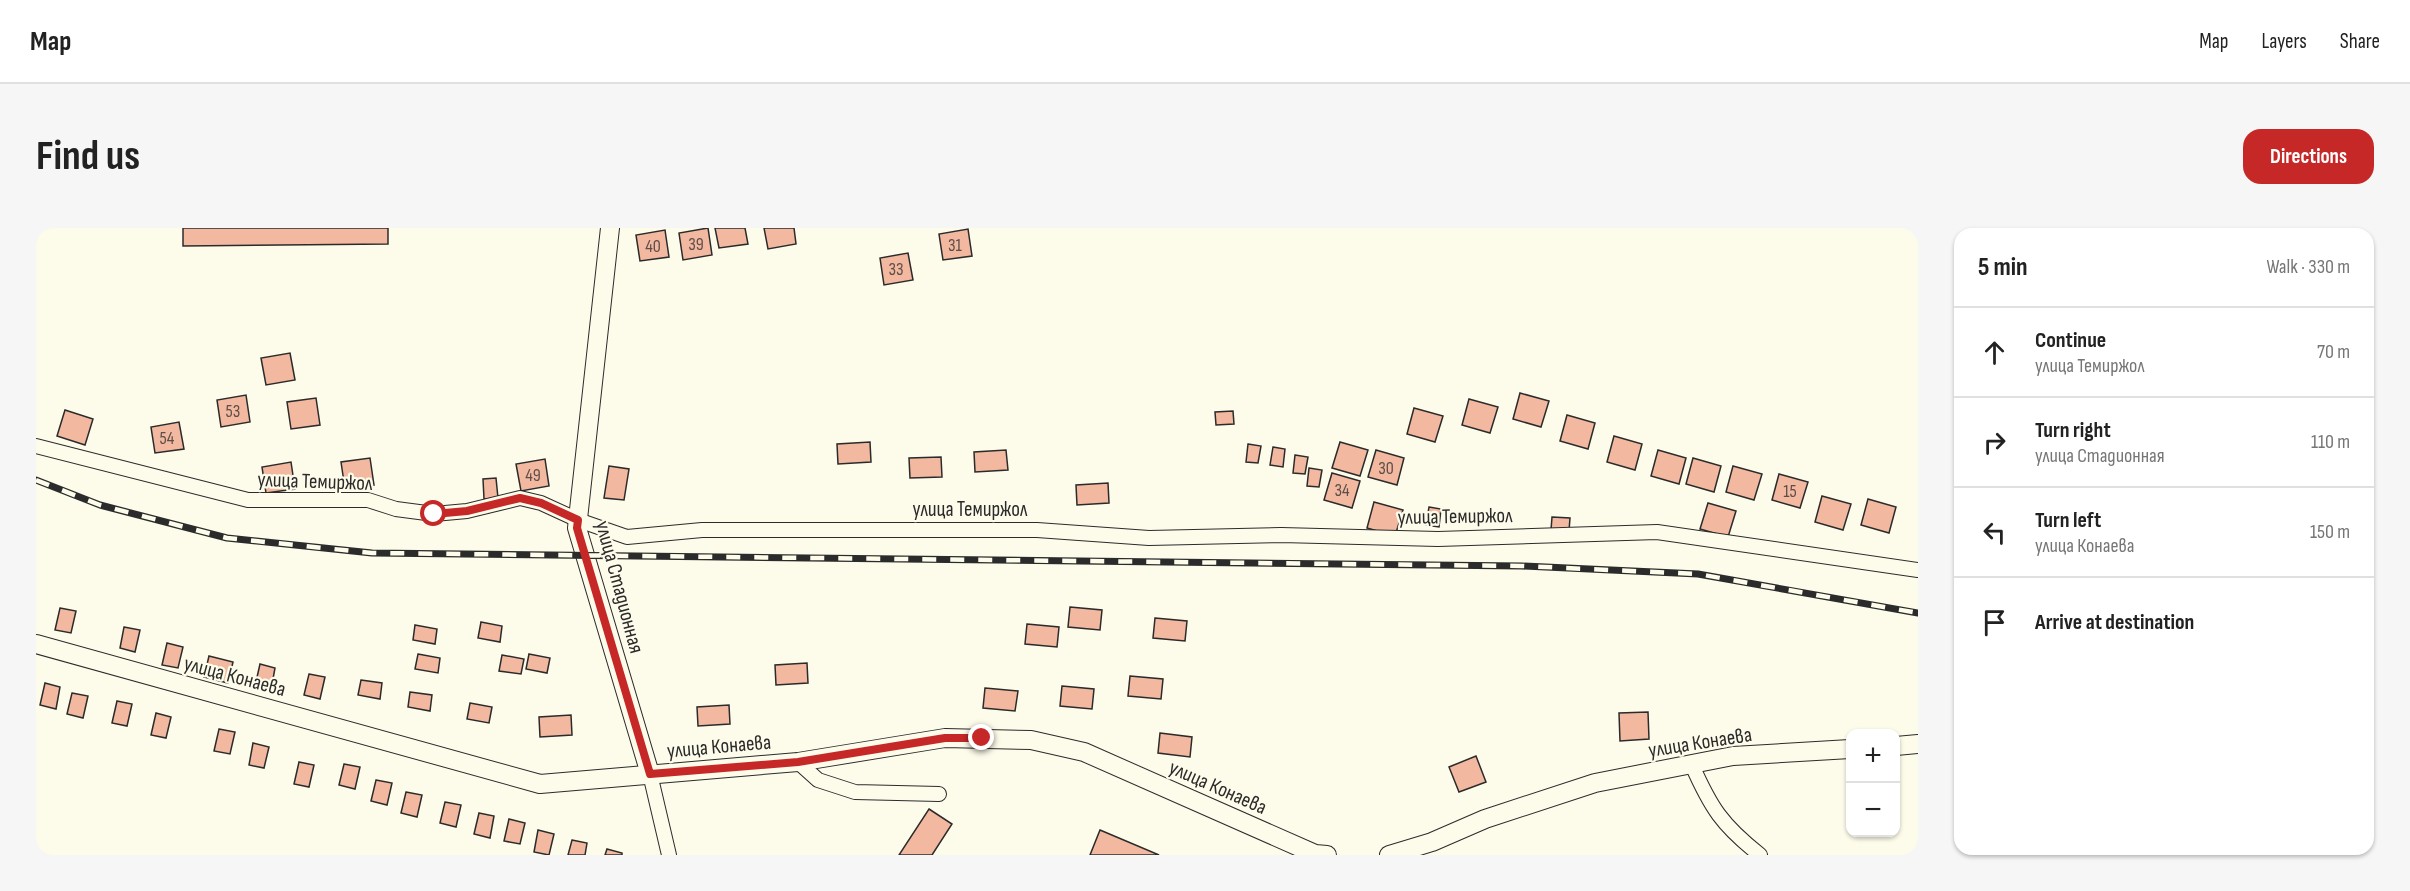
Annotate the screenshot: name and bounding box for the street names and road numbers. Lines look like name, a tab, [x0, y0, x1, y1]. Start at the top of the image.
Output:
street label: улица Темиржол	[257, 467, 373, 496]
street label: улица Темиржол	[913, 497, 1028, 522]
street label: улица Темиржол	[1397, 503, 1513, 530]
street label: улица Стадионная	[590, 518, 649, 656]
street label: улица Конаева	[181, 651, 289, 702]
street label: улица Конаева	[1647, 722, 1754, 763]
street label: улица Конаева	[666, 729, 772, 764]
street label: улица Конаева	[1165, 755, 1271, 820]

